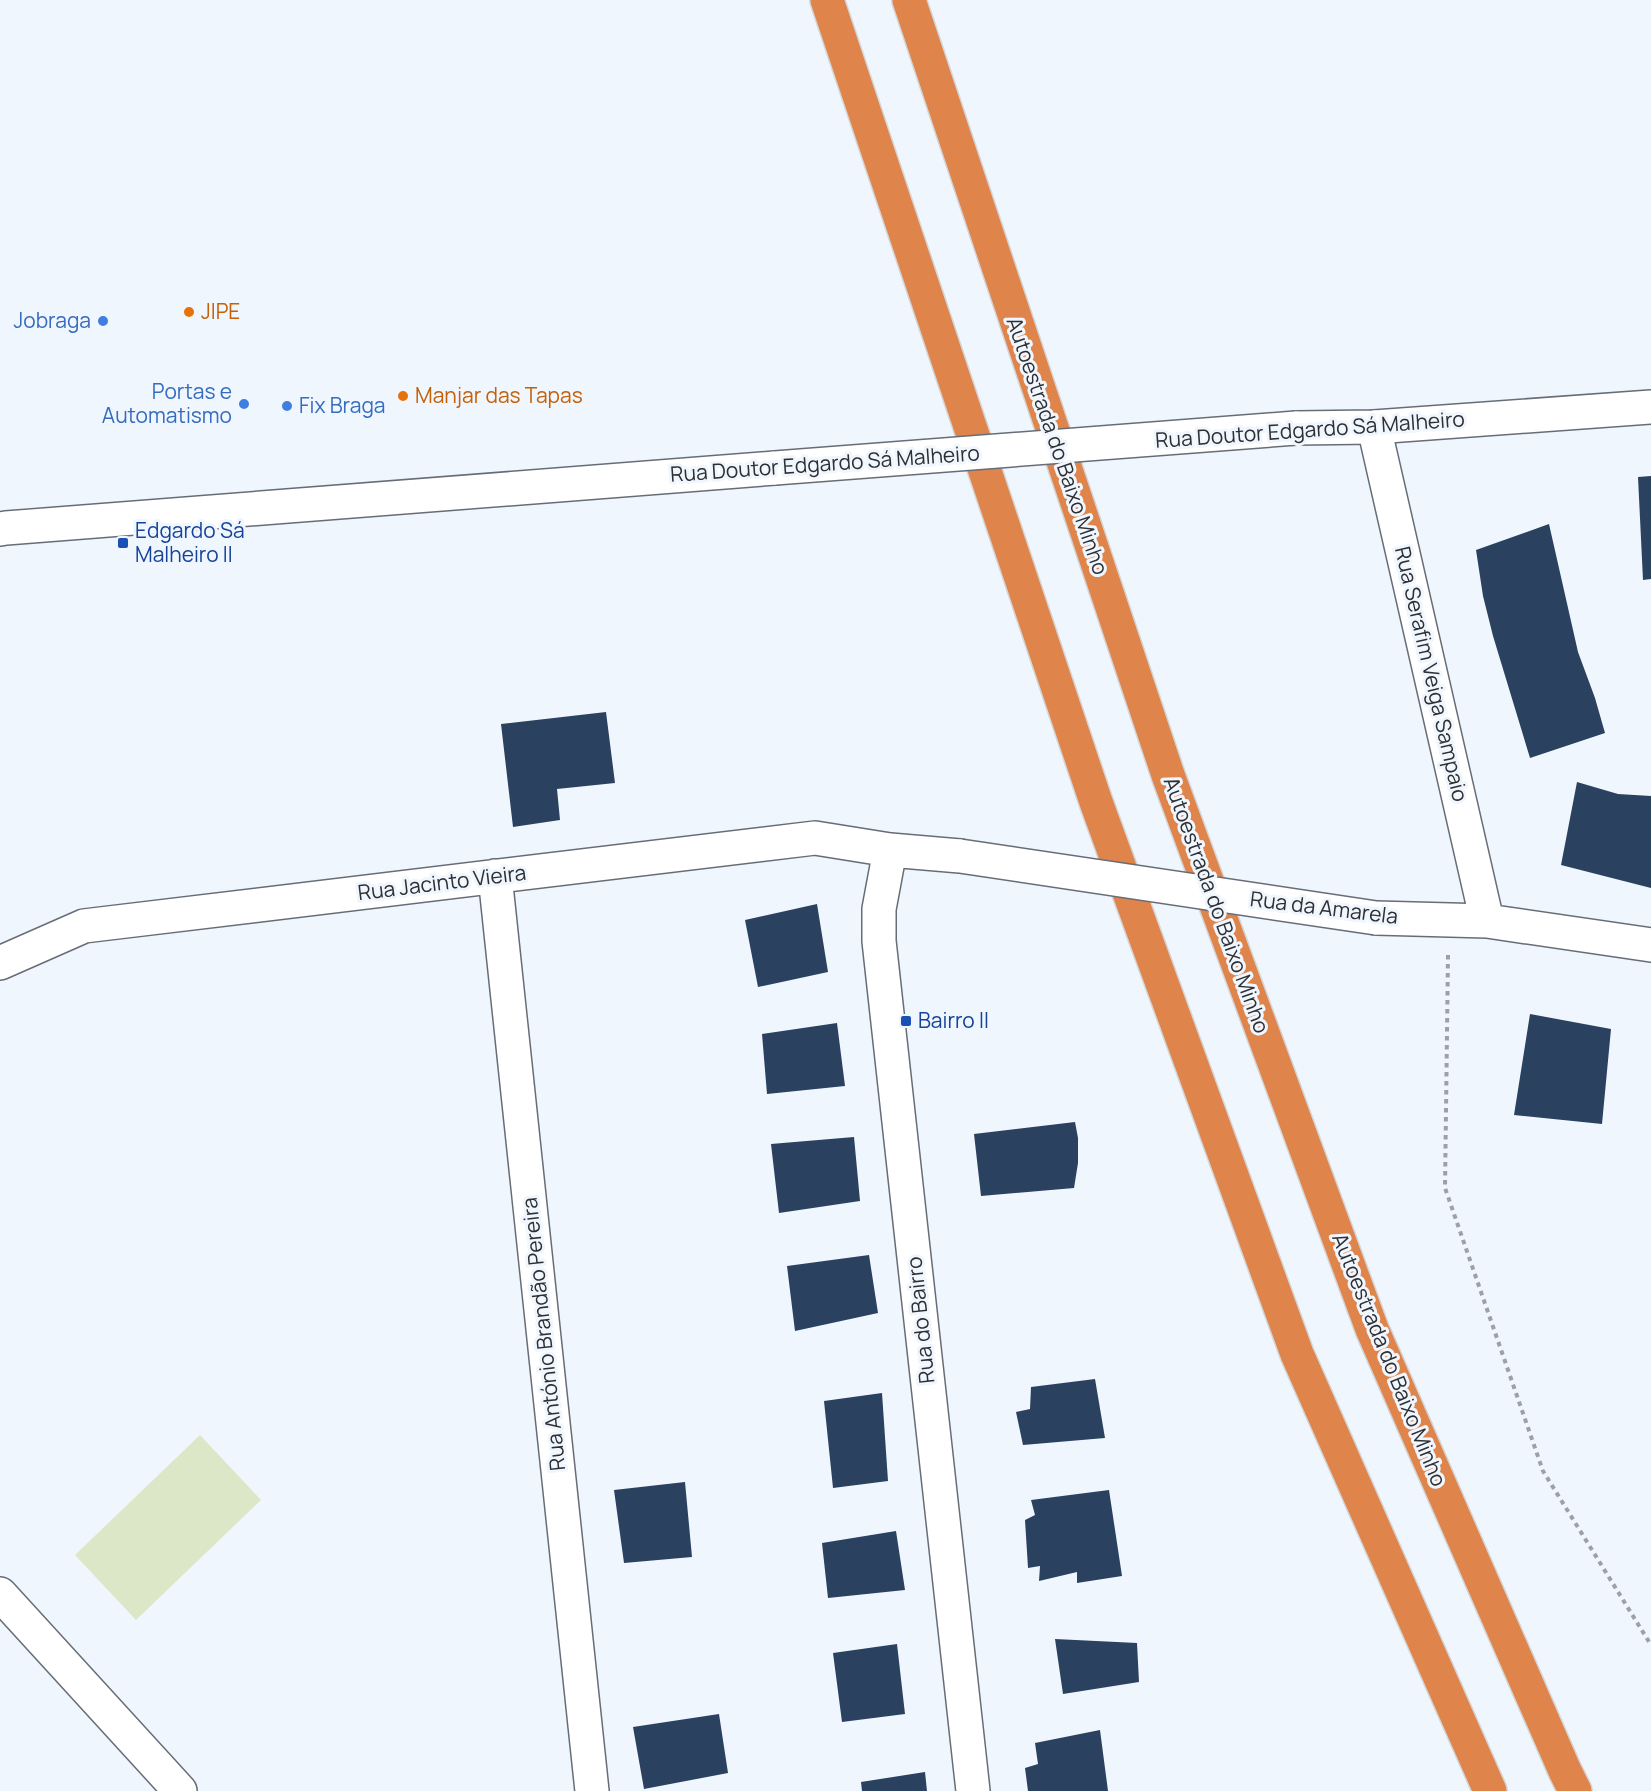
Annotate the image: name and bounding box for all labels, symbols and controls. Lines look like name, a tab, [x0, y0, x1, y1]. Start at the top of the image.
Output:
place label: JIPE	[201, 297, 240, 325]
marker: JIPE	[182, 305, 196, 319]
place label: Jobraga	[13, 306, 91, 334]
street label: Autoestrada do Baixo Minho	[1001, 313, 1115, 578]
marker: Jobraga	[96, 314, 110, 328]
place label: Portas e Automatismo	[102, 377, 232, 429]
place label: Manjar das Tapas	[415, 381, 583, 409]
marker: Manjar das Tapas	[396, 389, 410, 403]
place label: Fix Braga	[299, 391, 386, 419]
marker: Portas e Automatismo	[237, 397, 251, 411]
marker: Fix Braga	[280, 399, 294, 413]
street label: Rua Doutor Edgardo Sá Malheiro	[1154, 404, 1466, 454]
street label: Rua Doutor Edgardo Sá Malheiro	[669, 438, 981, 488]
place label: Edgardo Sá Malheiro II	[135, 516, 245, 568]
marker: Edgardo Sá Malheiro II	[116, 536, 130, 550]
street label: Rua Serafim Veiga Sampaio	[1389, 543, 1475, 804]
street label: Autoestrada do Baixo Minho	[1157, 773, 1276, 1037]
street label: Rua Jacinto Vieira	[356, 858, 528, 906]
street label: Rua da Amarela	[1249, 884, 1400, 930]
place label: Bairro II	[918, 1006, 989, 1034]
marker: Bairro II	[899, 1014, 913, 1028]
street label: Rua António Brandão Pereira	[515, 1196, 571, 1472]
street label: Autoestrada do Baixo Minho	[1326, 1229, 1454, 1490]
street label: Rua do Bairro	[899, 1255, 941, 1385]

